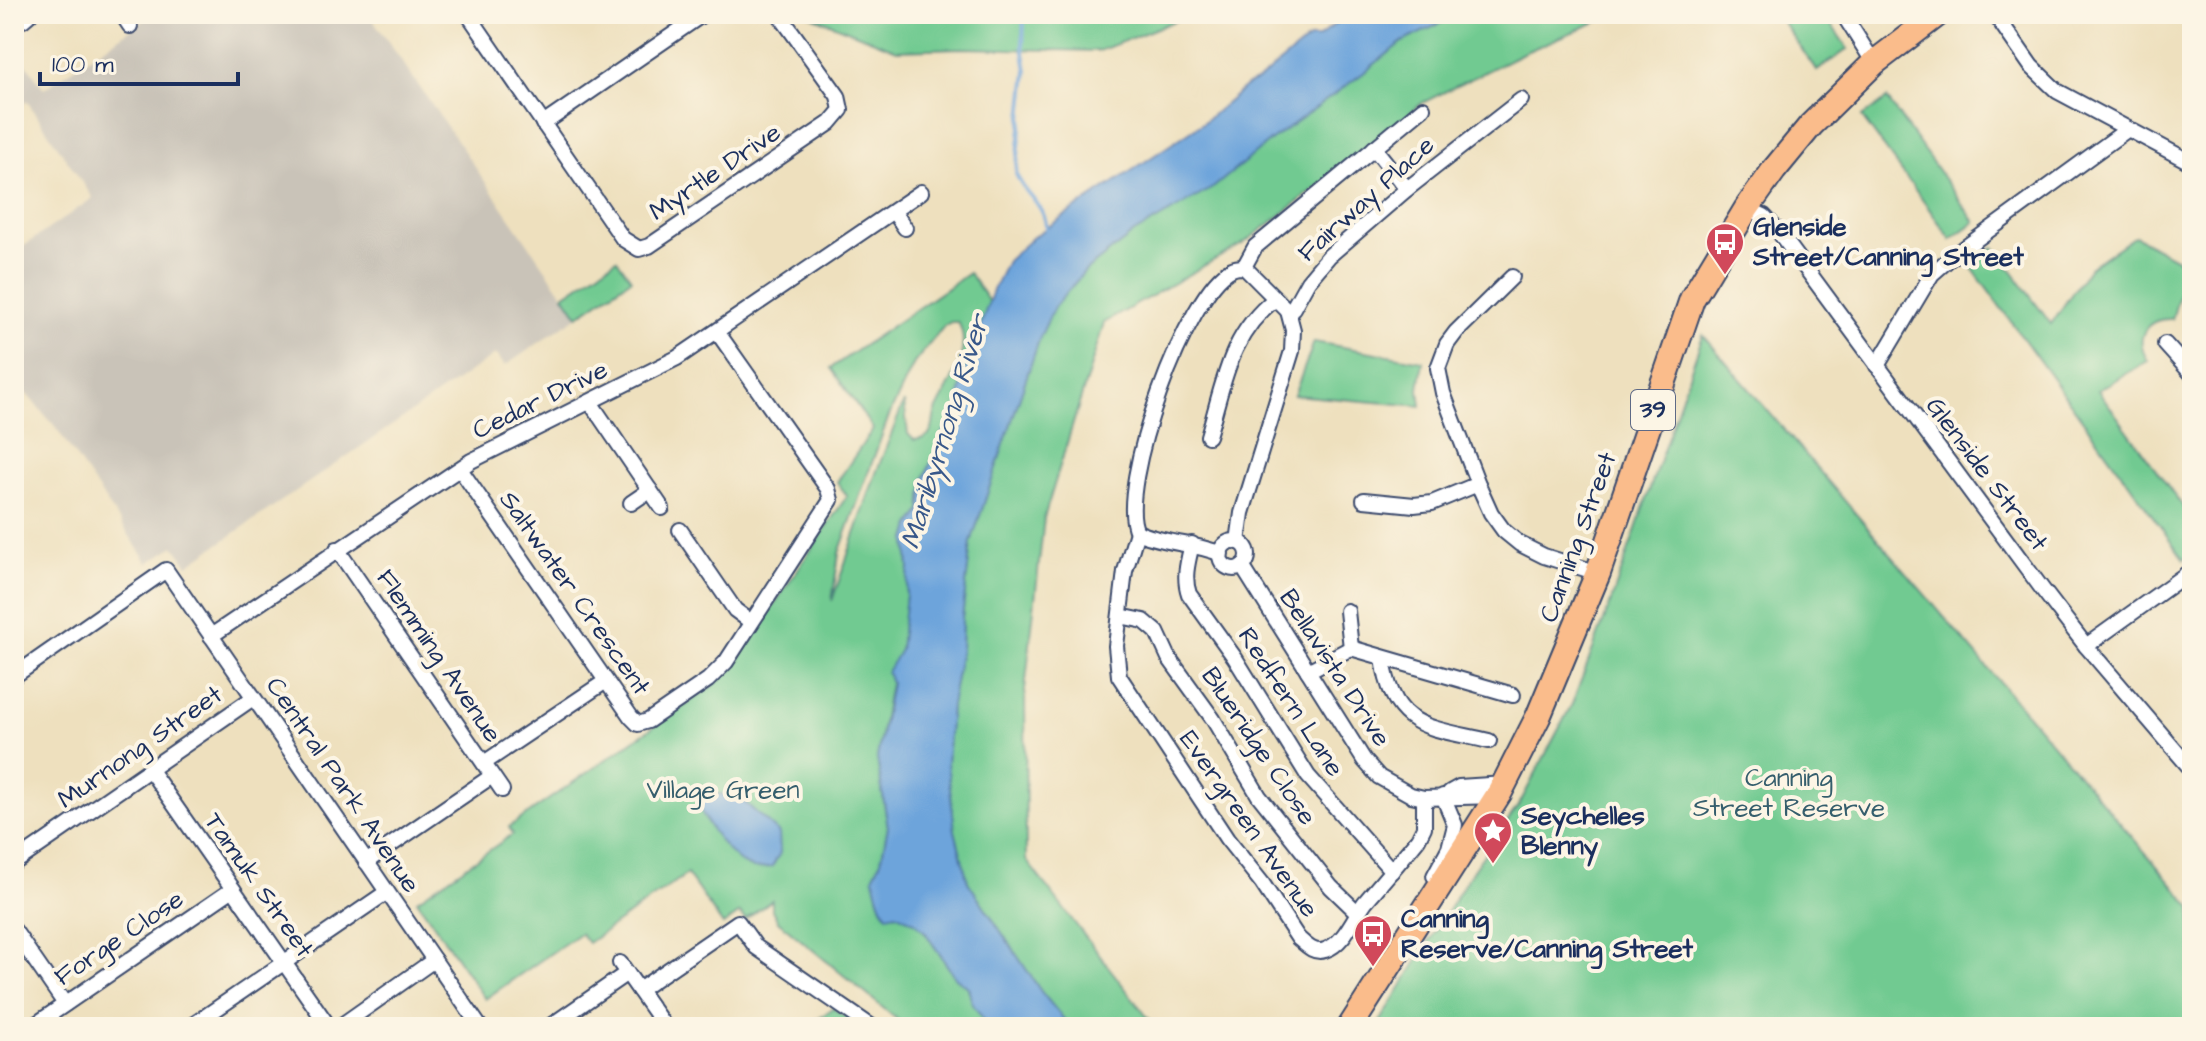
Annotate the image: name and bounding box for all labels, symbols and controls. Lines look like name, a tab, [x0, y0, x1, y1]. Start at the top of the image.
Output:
scale bar	[40, 36, 238, 86]
text: 100 m	[52, 48, 114, 82]
street label: Myrtle Drive	[642, 115, 789, 231]
street label: Fairway Place	[1290, 128, 1444, 272]
place label: Glenside Street/Canning Street	[1752, 209, 2024, 278]
bus stop icon: Glenside Street/Canning Street	[1704, 221, 1746, 276]
water label: Maribyrnong River	[891, 308, 1001, 554]
street label: Cedar Drive	[466, 352, 614, 448]
road number: 39	[1631, 390, 1675, 430]
street label: Glenside Street	[1917, 390, 2057, 559]
street label: Canning Street	[1531, 446, 1628, 628]
street label: Saltwater Crescent	[491, 484, 659, 703]
street label: Flemming Avenue	[366, 562, 510, 751]
street label: Bellavista Drive	[1271, 582, 1399, 754]
street label: Redfern Lane	[1229, 620, 1353, 784]
street label: Blueridge Close	[1191, 660, 1325, 833]
street label: Central Park Avenue	[257, 670, 429, 900]
street label: Murnong Street	[50, 676, 231, 819]
street label: Evergreen Avenue	[1169, 723, 1327, 926]
park label: Canning Street Reserve	[1693, 760, 1885, 826]
park label: Village Green	[646, 772, 800, 810]
place label: Seychelles Blenny	[1520, 798, 1645, 867]
street label: Tamuk Street	[196, 805, 323, 965]
place icon: Seychelles Blenny	[1472, 810, 1514, 865]
street label: Forge Close	[47, 881, 192, 996]
place label: Canning Reserve/Canning Street	[1401, 901, 1694, 970]
bus stop icon: Canning Reserve/Canning Street	[1352, 913, 1394, 968]

